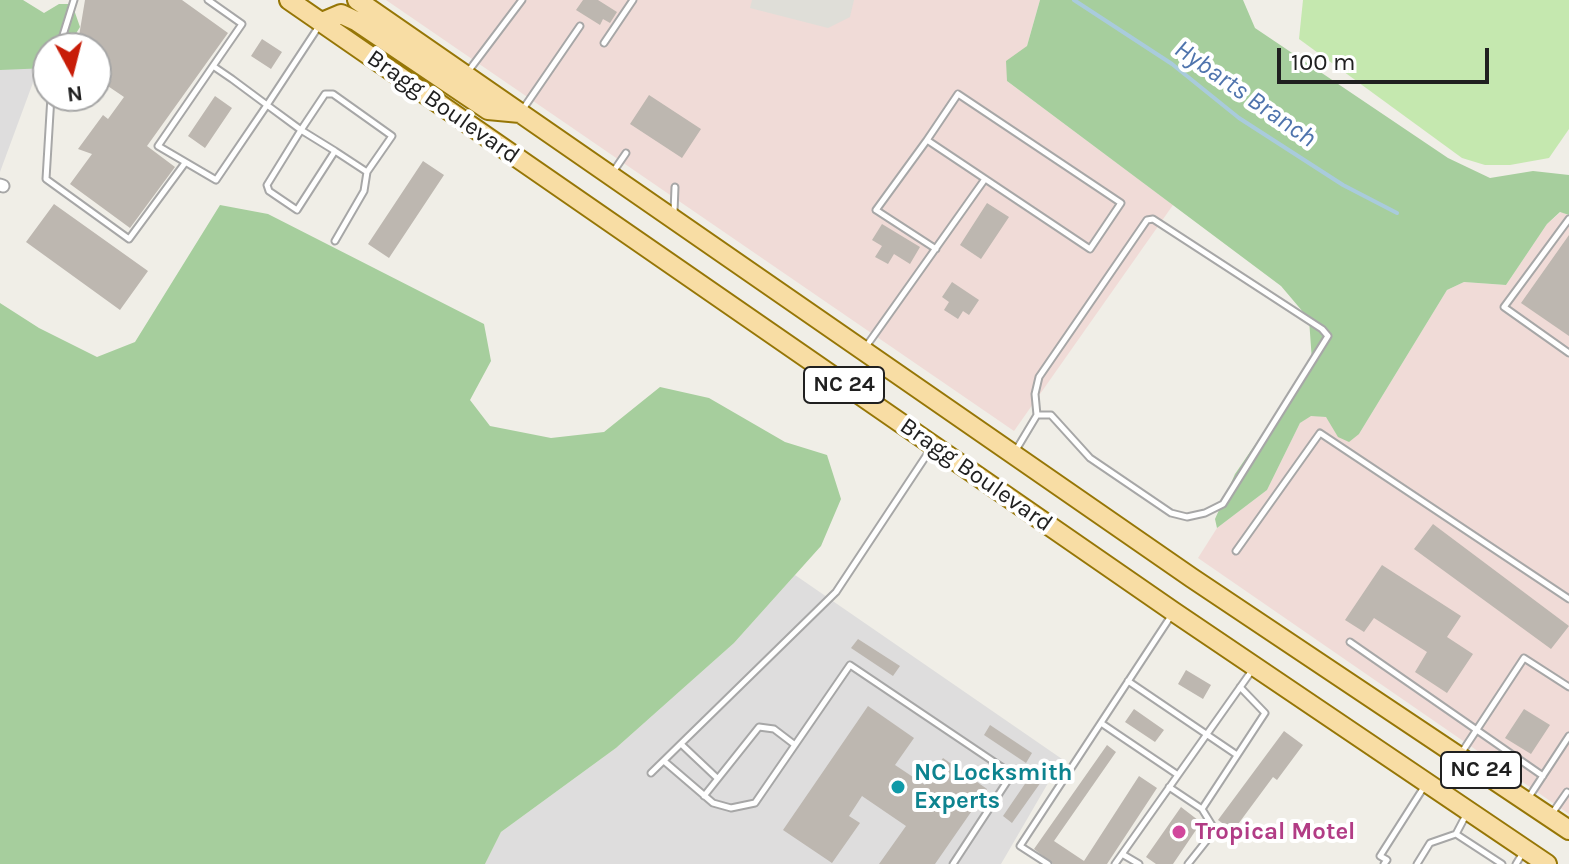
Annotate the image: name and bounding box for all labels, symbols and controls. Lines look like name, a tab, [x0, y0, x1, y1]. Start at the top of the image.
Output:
north arrow	[32, 32, 112, 112]
scale bar	[1281, 32, 1493, 82]
water label: Hybarts Branch	[1168, 34, 1322, 154]
street label: Bragg Boulevard	[361, 44, 525, 170]
text: 100 m	[1291, 48, 1356, 76]
text: N	[65, 80, 84, 108]
road number: NC 24	[804, 367, 884, 403]
street label: Bragg Boulevard	[894, 412, 1058, 538]
road number: NC 24	[1441, 752, 1521, 788]
place label: NC Locksmith Experts	[914, 759, 1073, 815]
marker: NC Locksmith Experts	[889, 778, 907, 796]
place label: Tropical Motel	[1195, 818, 1355, 846]
marker: Tropical Motel	[1170, 823, 1188, 841]

